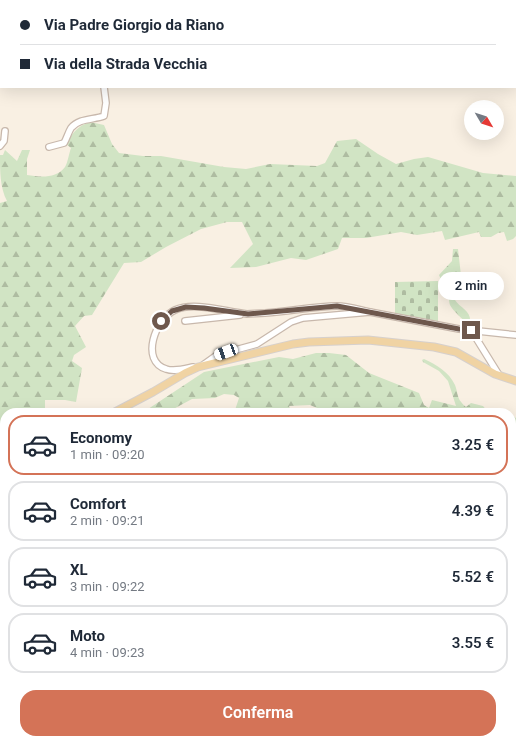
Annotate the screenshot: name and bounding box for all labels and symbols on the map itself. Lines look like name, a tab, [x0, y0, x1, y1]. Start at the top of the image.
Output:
north arrow	[464, 100, 504, 140]
callout: 2 min	[438, 272, 504, 300]
route start	[152, 312, 170, 330]
route end	[462, 321, 480, 339]
car	[213, 342, 239, 362]

